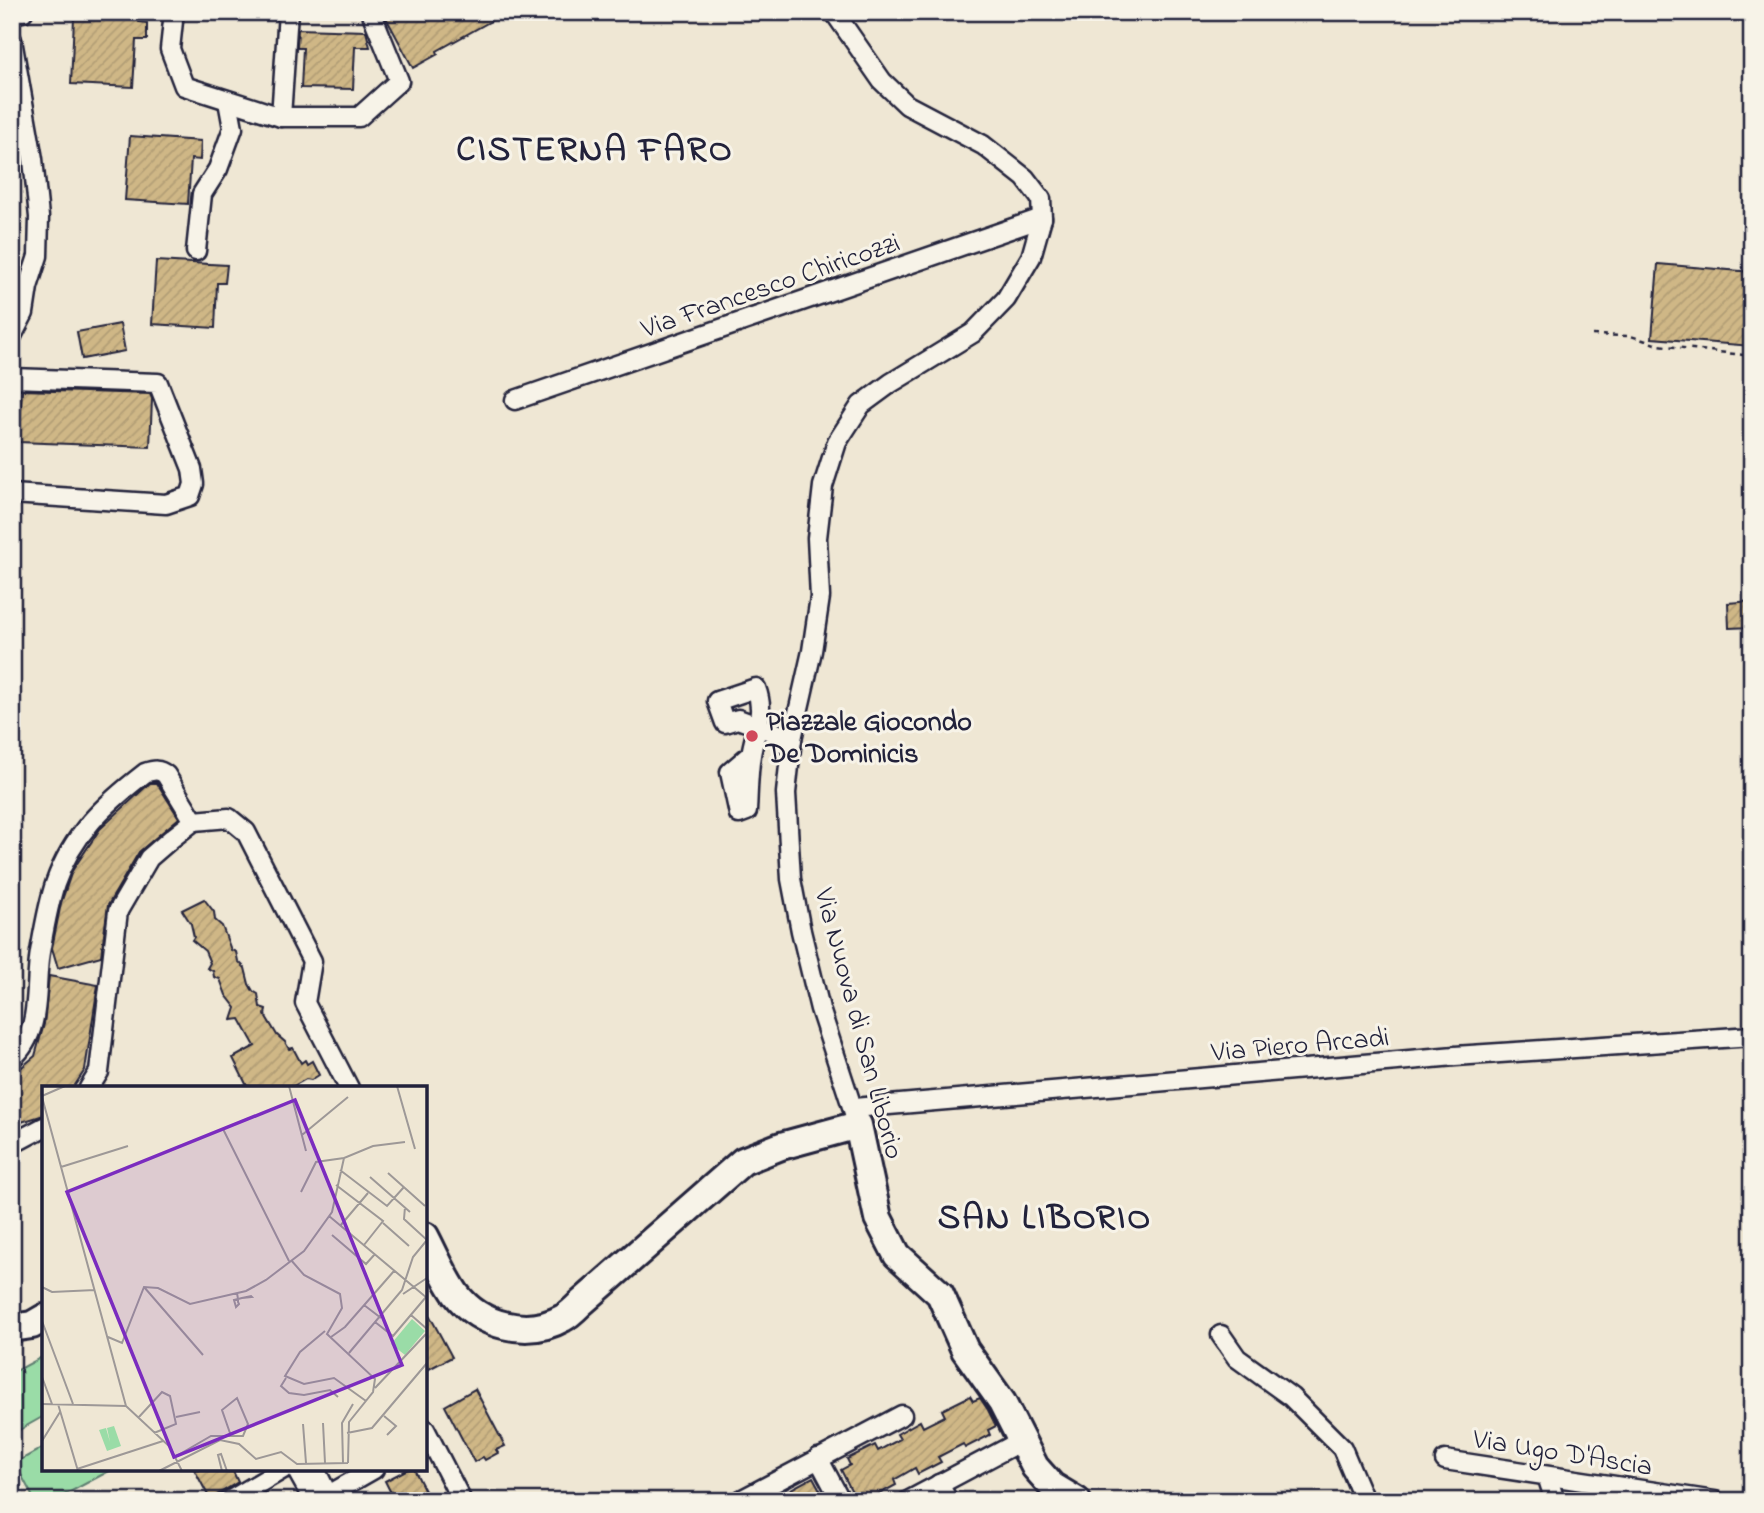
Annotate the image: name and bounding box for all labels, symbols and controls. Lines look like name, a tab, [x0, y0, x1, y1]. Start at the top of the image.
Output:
district label: CISTERNA FARO	[456, 126, 734, 177]
street label: Via Francesco Chiricozzi	[635, 224, 906, 351]
place label: Piazzale Giocondo De Dominicis	[764, 703, 972, 776]
marker: Piazzale Giocondo De Dominicis	[744, 728, 760, 744]
street label: Via Nuova di San Liborio	[801, 883, 913, 1164]
street label: Via Piero Arcadi	[1209, 1018, 1391, 1075]
inset map	[42, 1086, 427, 1471]
district label: SAN LIBORIO	[938, 1194, 1152, 1245]
street label: Via Ugo D'Ascia	[1469, 1420, 1655, 1489]

